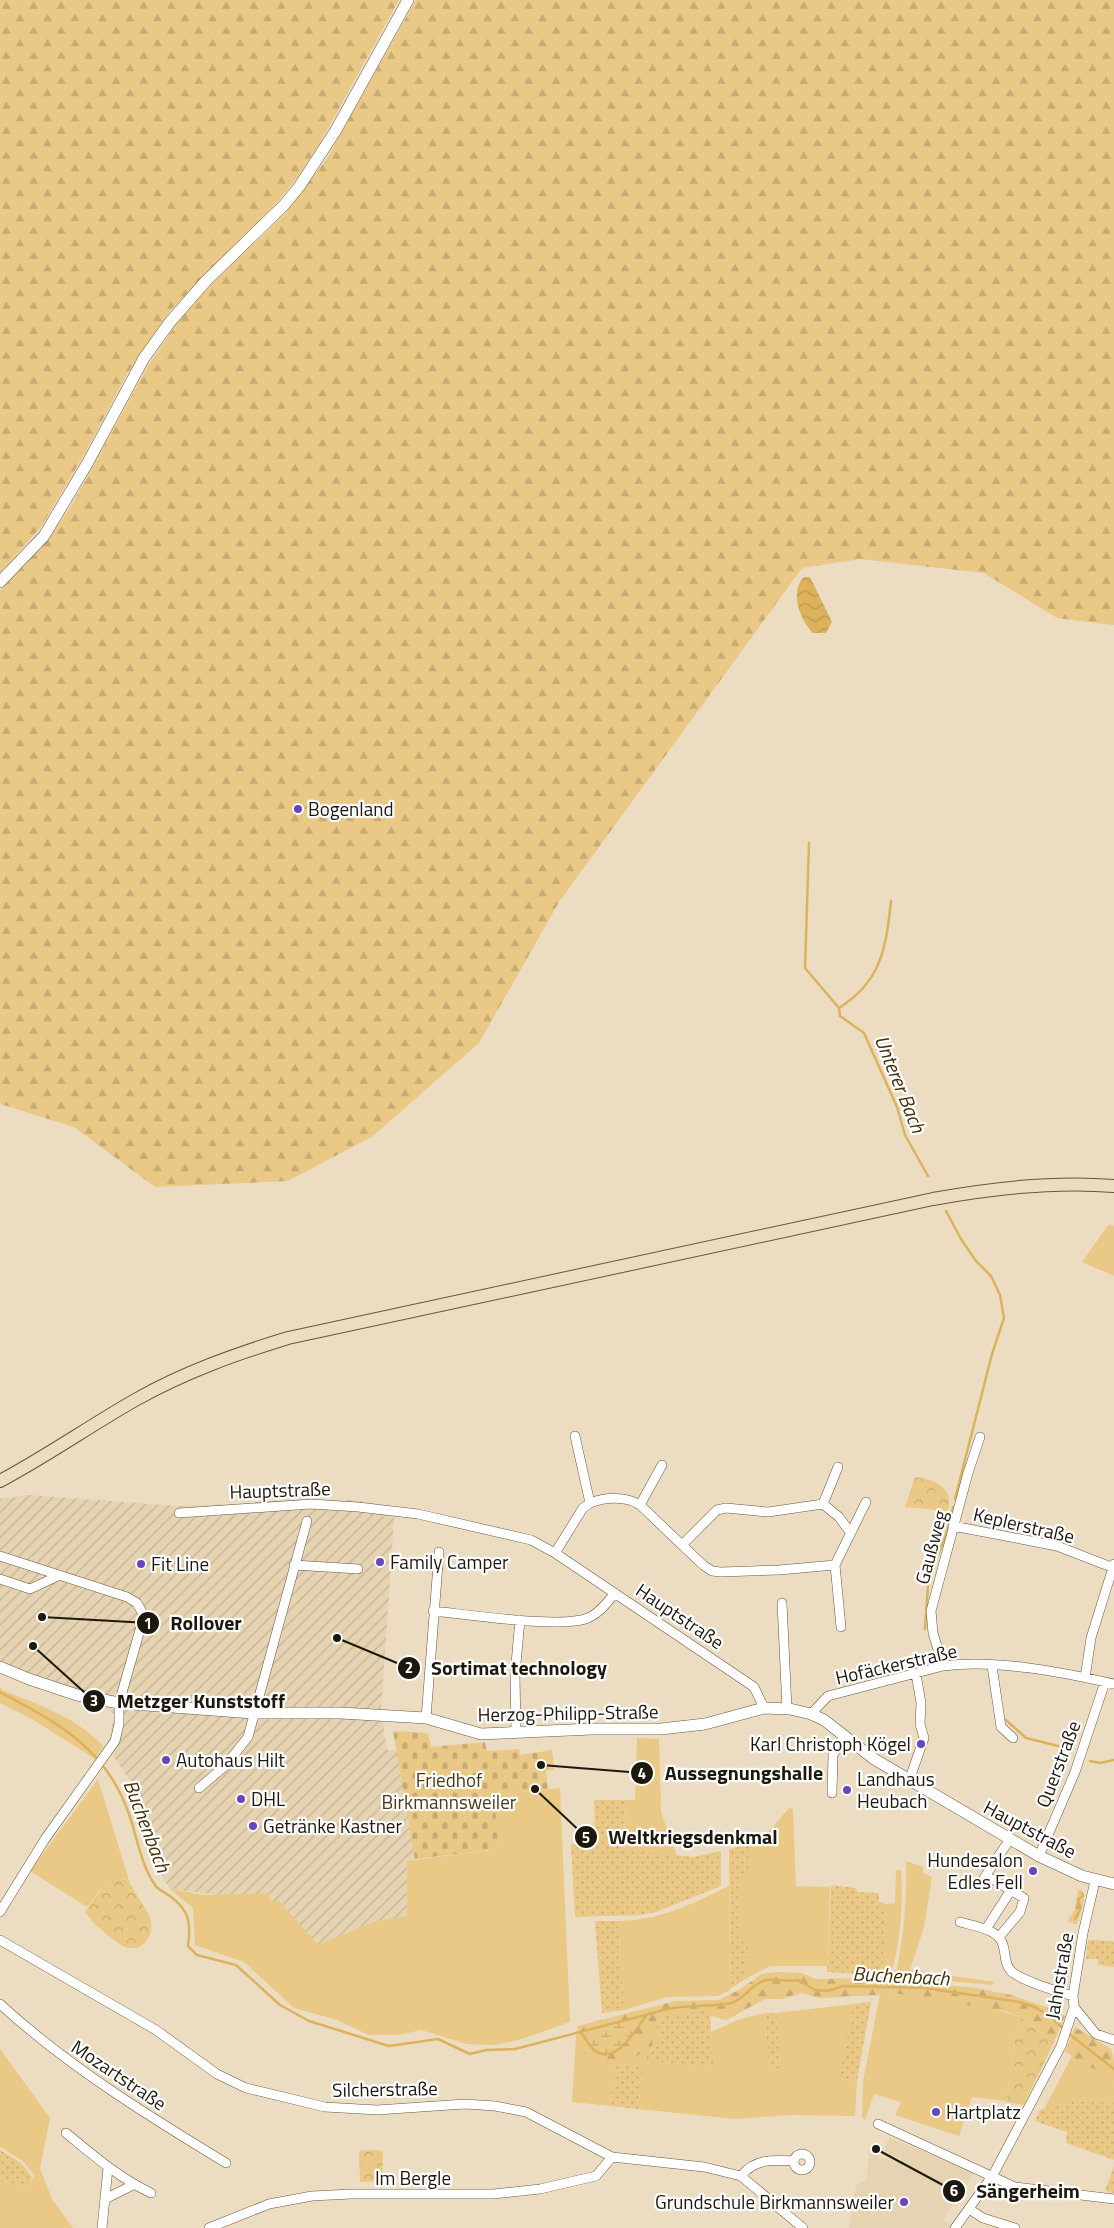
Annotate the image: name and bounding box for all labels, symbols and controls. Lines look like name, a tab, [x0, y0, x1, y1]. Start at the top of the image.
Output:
place label: Bogenland	[308, 794, 393, 823]
marker: Bogenland	[292, 803, 304, 815]
water label: Unterer Bach	[867, 1030, 934, 1138]
street label: Hauptstraße	[229, 1473, 331, 1506]
street label: Keplerstraße	[971, 1499, 1077, 1550]
street label: Gaußweg	[907, 1506, 954, 1587]
place label: Family Camper	[390, 1547, 509, 1576]
place label: Fit Line	[151, 1549, 209, 1578]
marker: Family Camper	[374, 1556, 386, 1568]
marker: Fit Line	[135, 1558, 147, 1570]
street label: Hauptstraße	[630, 1575, 730, 1656]
callout: Rollover	[136, 1606, 252, 1641]
text: Rollover	[170, 1607, 242, 1638]
text: 1	[144, 1612, 152, 1635]
street label: Hofäckerstraße	[832, 1635, 960, 1692]
callout: Sortimat technology	[396, 1651, 617, 1686]
text: Sortimat technology	[431, 1652, 607, 1683]
text: 2	[405, 1656, 413, 1679]
callout: Metzger Kunststoff	[81, 1683, 295, 1718]
text: Metzger Kunststoff	[117, 1685, 285, 1716]
text: 3	[90, 1689, 98, 1712]
street label: Herzog-Philipp-Straße	[477, 1696, 659, 1729]
street label: Querstraße	[1028, 1716, 1087, 1811]
place label: Karl Christoph Kögel	[750, 1729, 911, 1758]
marker: Karl Christoph Kögel	[915, 1738, 927, 1750]
place label: Autohaus Hilt	[176, 1745, 285, 1774]
marker: Autohaus Hilt	[160, 1754, 172, 1766]
callout: Aussegnungshalle	[630, 1756, 833, 1791]
text: Aussegnungshalle	[665, 1757, 823, 1788]
text: 4	[638, 1762, 646, 1785]
place label: Landhaus Heubach	[857, 1764, 935, 1815]
park label: Friedhof Birkmannsweiler	[382, 1765, 517, 1816]
water label: Buchenbach	[116, 1775, 180, 1878]
place label: DHL	[251, 1784, 285, 1813]
marker: Landhaus Heubach	[841, 1784, 853, 1796]
street label: Hauptstraße	[979, 1792, 1082, 1865]
marker: DHL	[235, 1793, 247, 1805]
place label: Getränke Kastner	[263, 1811, 402, 1840]
marker: Getränke Kastner	[247, 1820, 259, 1832]
callout: Weltkriegsdenkmal	[573, 1820, 787, 1855]
text: Weltkriegsdenkmal	[608, 1821, 778, 1852]
text: 5	[582, 1826, 590, 1849]
place label: Hundesalon Edles Fell	[927, 1845, 1023, 1896]
marker: Hundesalon Edles Fell	[1027, 1865, 1039, 1877]
street label: Jahnstraße	[1037, 1930, 1080, 2022]
water label: Buchenbach	[852, 1957, 951, 1994]
street label: Mozartstraße	[66, 2032, 173, 2117]
street label: Silcherstraße	[332, 2073, 438, 2104]
place label: Hartplatz	[946, 2097, 1021, 2126]
marker: Hartplatz	[930, 2106, 942, 2118]
street label: Im Bergle	[375, 2163, 451, 2192]
callout: Sängerheim	[941, 2173, 1090, 2208]
text: Sängerheim	[976, 2175, 1080, 2206]
text: 6	[950, 2179, 958, 2202]
place label: Grundschule Birkmannsweiler	[655, 2187, 894, 2216]
marker: Grundschule Birkmannsweiler	[898, 2196, 910, 2208]

